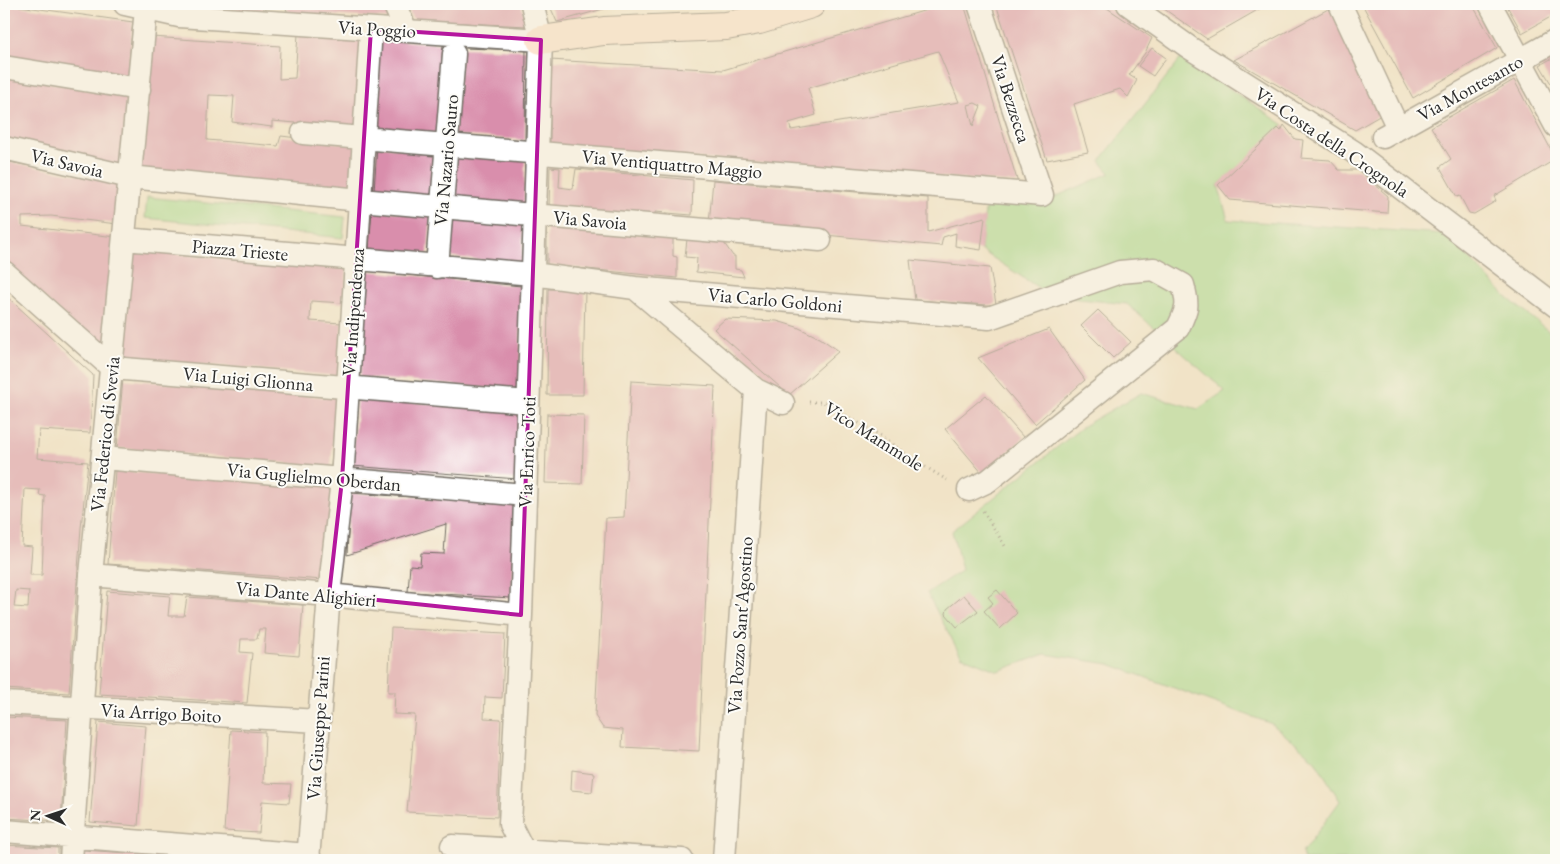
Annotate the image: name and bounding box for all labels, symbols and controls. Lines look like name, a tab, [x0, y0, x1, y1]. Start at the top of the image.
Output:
street label: Via Poggio	[337, 14, 417, 44]
street label: Via Montesanto	[1413, 49, 1527, 127]
street label: Via Bezzecca	[985, 52, 1037, 146]
street label: Via Costa della Crognola	[1250, 81, 1414, 203]
street label: Via Nazario Sauro	[428, 93, 464, 227]
street label: Via Savoia	[28, 143, 106, 184]
street label: Via Ventiquattro Maggio	[581, 144, 763, 184]
street label: Via Savoia	[552, 204, 628, 236]
street label: Piazza Trieste	[191, 233, 289, 267]
street label: Via Indipendenza	[336, 247, 370, 377]
street label: Via Carlo Goldoni	[707, 282, 844, 318]
street label: Via Federico di Svevia	[84, 355, 126, 513]
street label: Via Luigi Glionna	[182, 361, 315, 397]
street label: Via Enrico Toti	[513, 396, 541, 508]
street label: Vico Mammole	[820, 396, 928, 476]
street label: Via Guglielmo Oberdan	[226, 457, 402, 497]
street label: Via Pozzo Sant'Agostino	[721, 535, 759, 715]
street label: Via Dante Alighieri	[235, 575, 378, 613]
street label: Via Giuseppe Parini	[300, 655, 336, 801]
street label: Via Arrigo Boito	[100, 697, 222, 729]
north arrow	[22, 792, 72, 842]
text: N	[26, 809, 44, 821]

